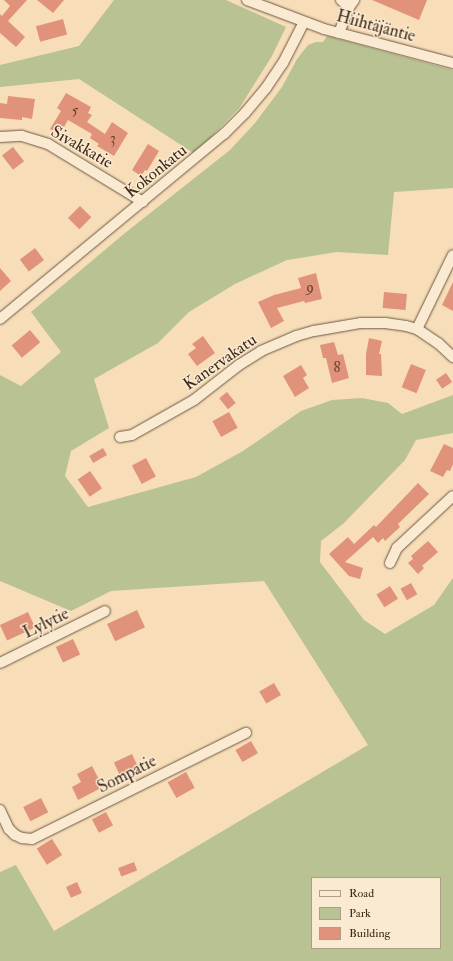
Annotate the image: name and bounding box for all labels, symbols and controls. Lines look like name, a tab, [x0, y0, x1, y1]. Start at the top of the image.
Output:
street label: Hiihtäjäntie	[334, 6, 418, 46]
house number: 5	[72, 102, 78, 120]
street label: Sivakkatie	[47, 121, 117, 173]
house number: 3	[110, 130, 116, 148]
street label: Kokonkatu	[121, 140, 191, 202]
house number: 9	[306, 279, 314, 297]
street label: Kanervakatu	[179, 329, 261, 395]
house number: 8	[333, 359, 341, 377]
street label: Lylytie	[20, 603, 72, 643]
street label: Sompatie	[94, 751, 160, 797]
legend	[311, 877, 441, 949]
text: Road	[349, 886, 374, 901]
text: Park	[349, 906, 371, 921]
text: Building	[349, 926, 390, 941]

